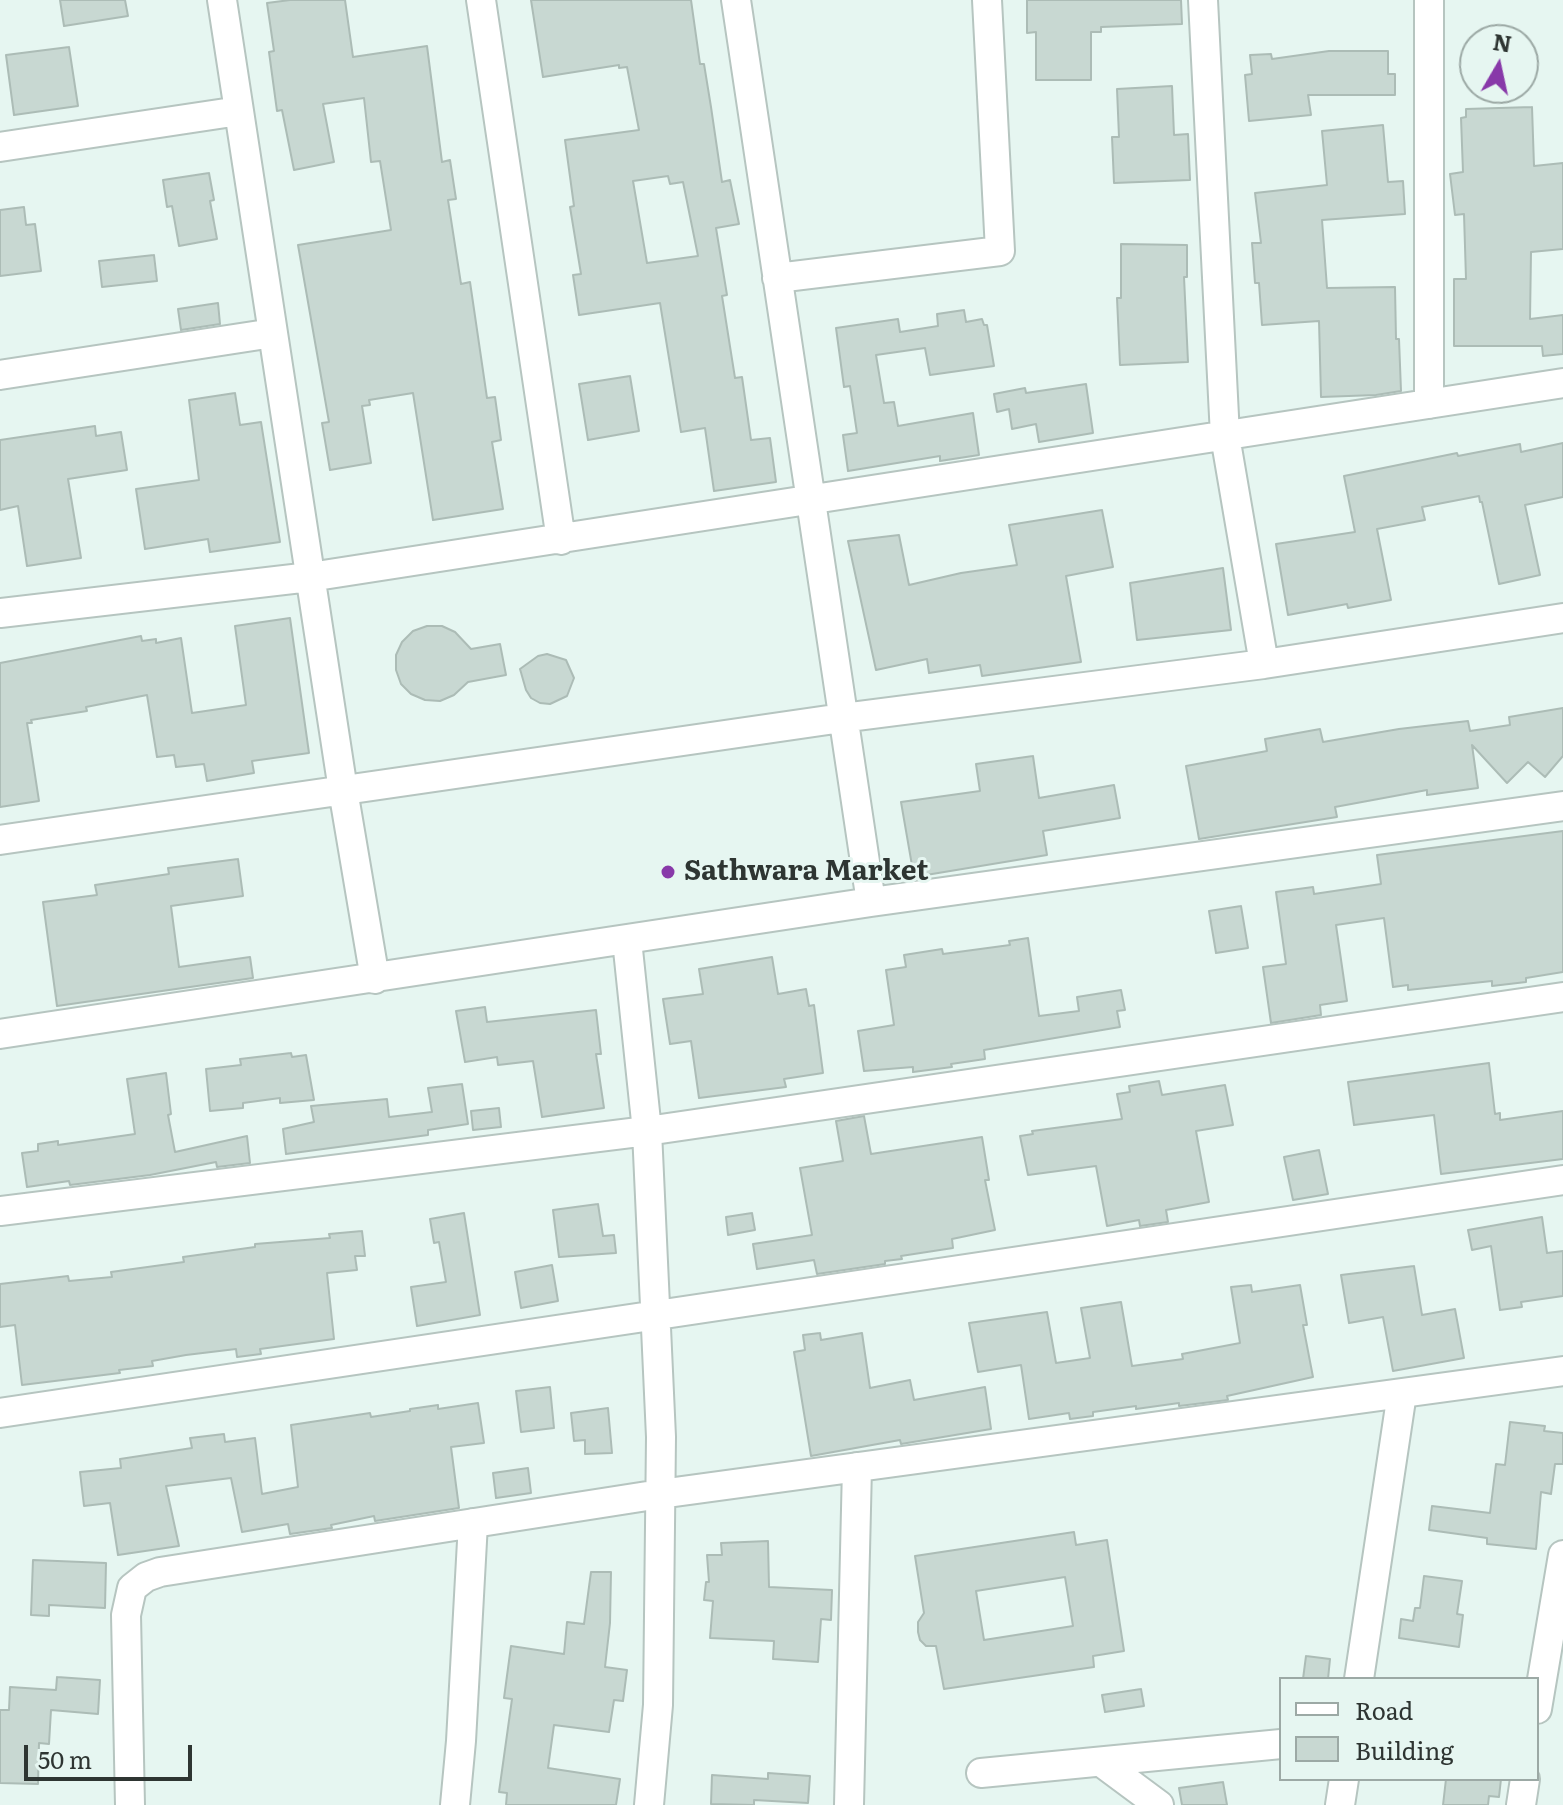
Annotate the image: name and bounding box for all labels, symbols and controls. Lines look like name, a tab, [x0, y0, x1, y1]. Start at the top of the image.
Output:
north arrow	[1459, 24, 1539, 104]
text: N	[1491, 24, 1514, 60]
place label: Sathwara Market	[684, 855, 929, 889]
marker: Sathwara Market	[659, 863, 677, 881]
legend	[1279, 1677, 1539, 1781]
text: Road	[1355, 1692, 1413, 1727]
scale bar	[28, 1729, 196, 1779]
text: Building	[1355, 1732, 1454, 1767]
text: 50 m	[38, 1741, 92, 1776]

